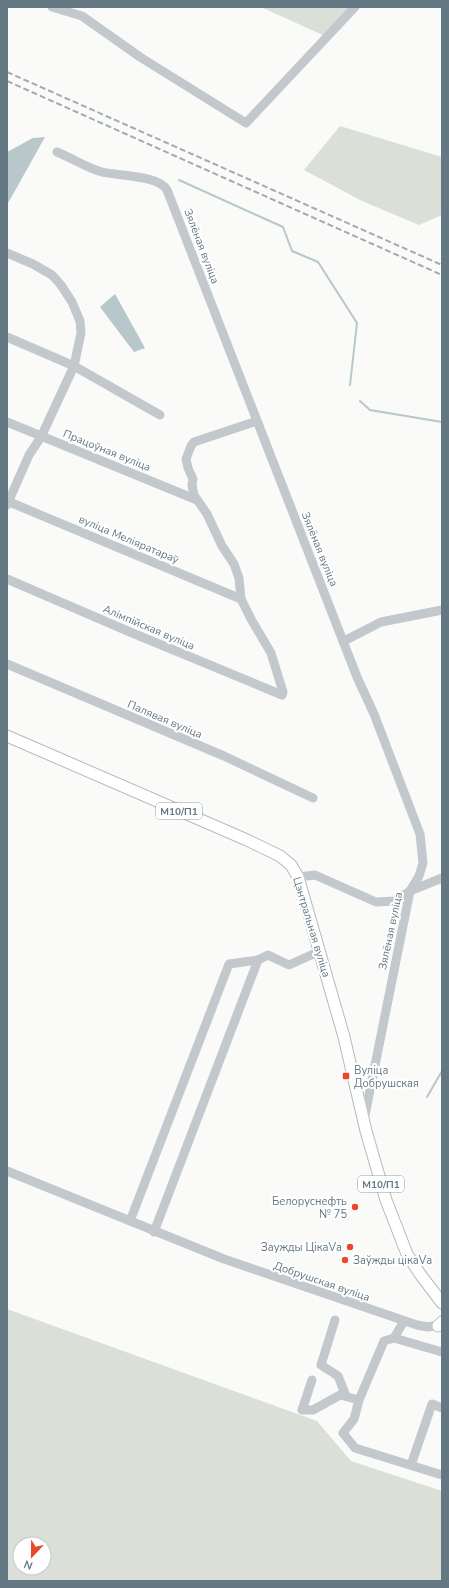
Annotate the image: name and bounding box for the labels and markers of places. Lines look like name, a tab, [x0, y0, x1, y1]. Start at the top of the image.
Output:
place label: Вуліца Добрушская	[354, 1063, 419, 1091]
marker: Вуліца Добрушская	[341, 1071, 351, 1081]
place label: Белоруснефть № 75	[272, 1194, 347, 1222]
marker: Белоруснефть № 75	[350, 1202, 360, 1212]
place label: Заужды ЦікаVа	[261, 1240, 342, 1255]
marker: Заужды ЦікаVа	[345, 1242, 355, 1252]
place label: Заўжды цікаVа	[353, 1253, 432, 1268]
marker: Заўжды цікаVа	[340, 1255, 350, 1265]

